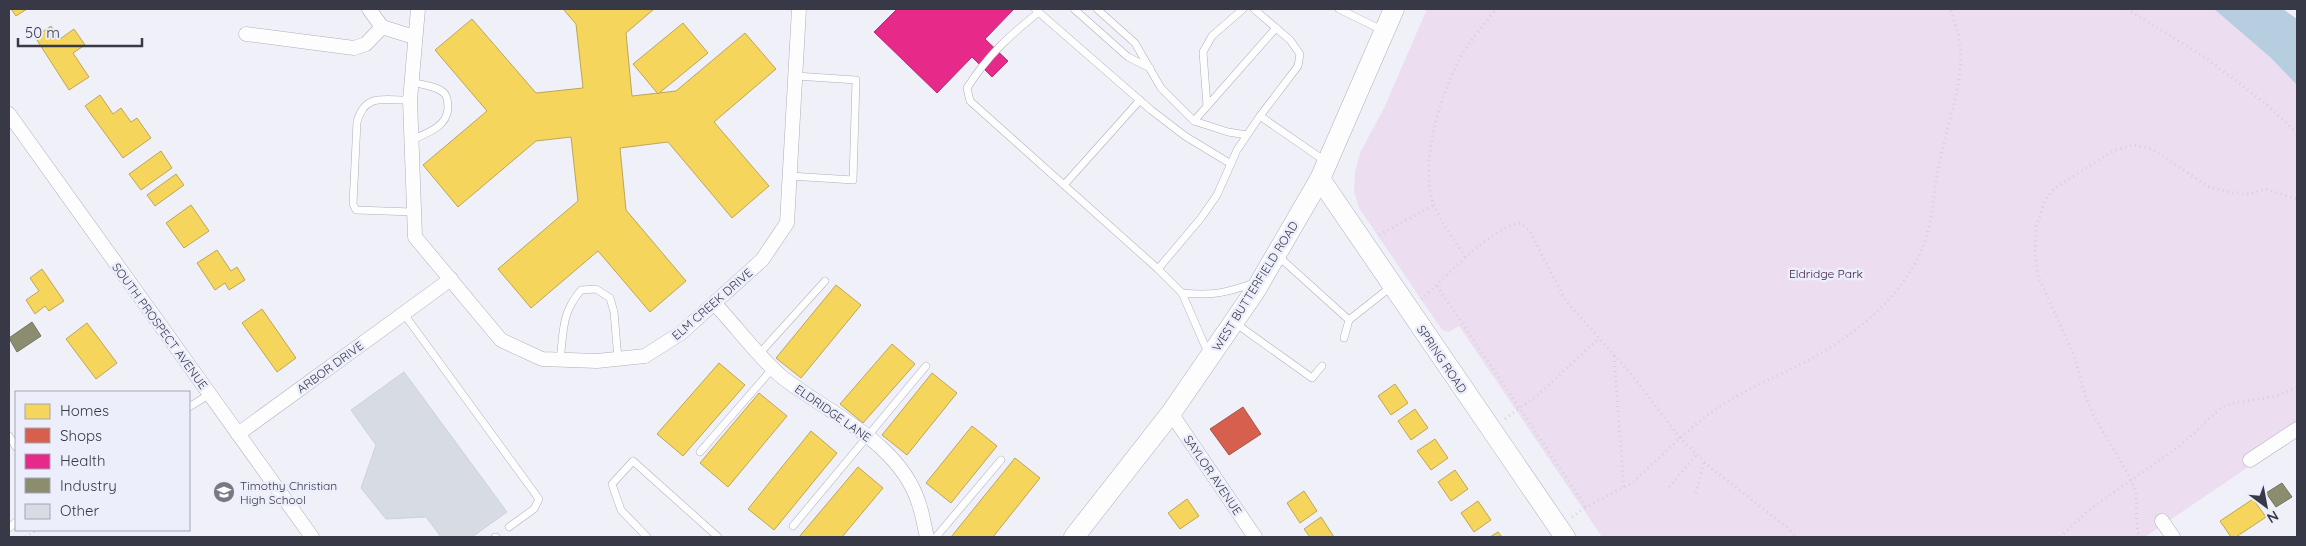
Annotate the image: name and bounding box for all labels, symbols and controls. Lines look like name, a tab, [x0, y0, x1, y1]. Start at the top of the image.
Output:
scale bar	[18, 15, 141, 47]
text: 50 m	[25, 23, 60, 42]
street label: WEST BUTTERFIELD ROAD	[1209, 218, 1301, 354]
street label: SOUTH PROSPECT AVENUE	[109, 260, 211, 392]
street label: ELM CREEK DRIVE	[669, 265, 755, 343]
park label: Eldridge Park	[1789, 266, 1863, 281]
street label: SPRING ROAD	[1414, 322, 1470, 396]
street label: ARBOR DRIVE	[294, 338, 366, 396]
street label: ELDRIDGE LANE	[792, 381, 874, 445]
legend	[15, 391, 190, 531]
text: Homes	[60, 401, 109, 420]
text: Shops	[60, 426, 102, 445]
street label: SAYLOR AVENUE	[1181, 432, 1245, 518]
text: Health	[60, 451, 105, 470]
text: Industry	[60, 476, 117, 495]
place label: Timothy Christian High School	[240, 478, 337, 507]
school or university icon: Timothy Christian High School	[212, 480, 236, 504]
north arrow	[2241, 481, 2291, 531]
text: Other	[60, 501, 100, 520]
text: N	[2264, 507, 2282, 527]

